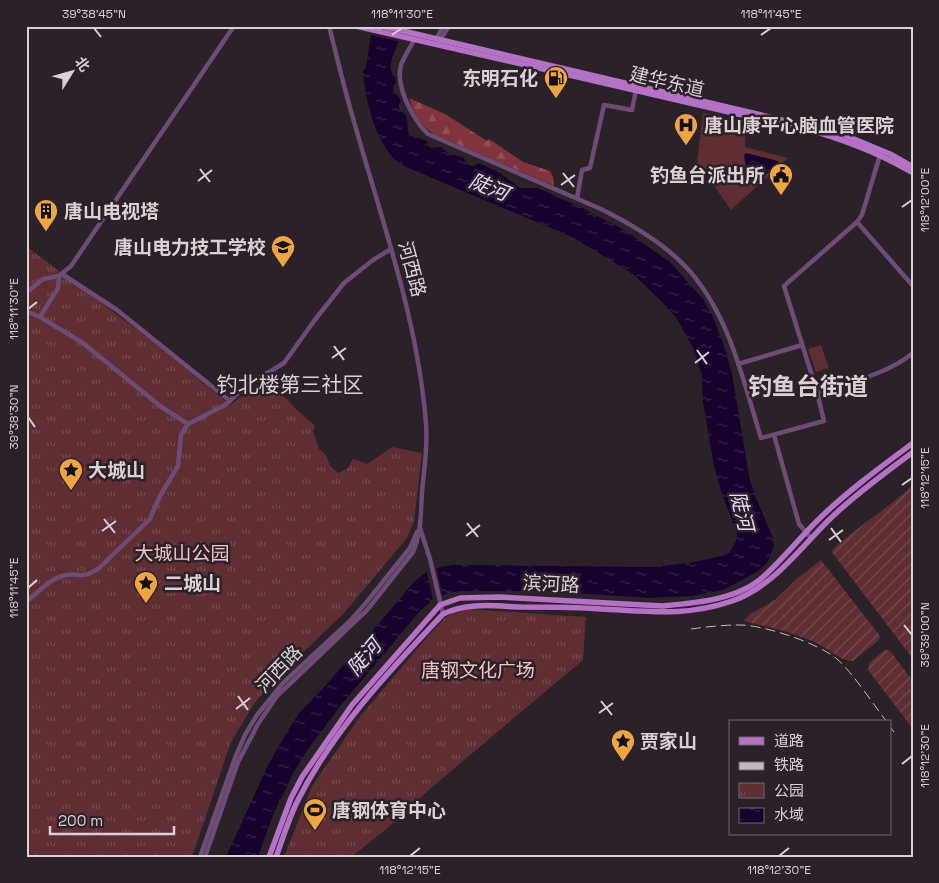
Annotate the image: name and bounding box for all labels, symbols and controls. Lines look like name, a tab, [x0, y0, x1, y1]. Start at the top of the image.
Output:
text: 39°38'45"N	[62, 6, 126, 22]
text: 118°11'30"E	[371, 6, 433, 22]
text: 118°11'45"E	[740, 6, 802, 22]
north arrow	[48, 48, 98, 98]
text: 北	[71, 53, 94, 75]
street label: 建华东道	[627, 61, 707, 103]
fuel station icon: 东明石化	[543, 65, 569, 99]
place label: 东明石化	[462, 66, 538, 91]
hospital icon: 唐山康平心脑血管医院	[673, 112, 699, 146]
place label: 唐山康平心脑血管医院	[704, 113, 894, 138]
public building icon: 钓鱼台派出所	[768, 162, 794, 196]
place label: 钓鱼台派出所	[650, 163, 764, 188]
water label: 陡河	[466, 167, 516, 208]
text: 118°12'00"E	[917, 167, 933, 232]
building icon: 唐山电视塔	[33, 198, 59, 232]
place label: 唐山电视塔	[64, 199, 159, 224]
school or university icon: 唐山电力技工学校	[270, 234, 296, 268]
place label: 唐山电力技工学校	[114, 235, 266, 260]
street label: 河西路	[393, 238, 431, 300]
text: 118°11'30"E	[6, 278, 22, 340]
district label: 钓北楼第三社区	[217, 371, 364, 398]
district label: 钓鱼台街道	[748, 371, 868, 402]
text: 39°38'30"N	[6, 385, 22, 449]
text: 118°12'15"E	[917, 447, 933, 509]
place icon: 大城山	[58, 457, 84, 491]
place label: 大城山	[88, 458, 145, 483]
water label: 陡河	[725, 488, 760, 537]
park label: 大城山公园	[134, 541, 230, 566]
text: 118°11'45"E	[6, 557, 22, 619]
place icon: 二城山	[133, 570, 159, 604]
street label: 滨河路	[522, 570, 580, 598]
place label: 二城山	[164, 571, 221, 596]
text: 39°39'00"N	[917, 602, 933, 668]
water label: 陡河	[341, 630, 390, 681]
street label: 河西路	[250, 640, 308, 698]
park label: 唐钢文化广场	[421, 658, 535, 683]
legend	[729, 720, 892, 836]
text: 118°12'30"E	[917, 724, 933, 788]
place icon: 贾家山	[610, 728, 636, 762]
place label: 贾家山	[640, 729, 697, 754]
text: 道路	[774, 731, 804, 750]
text: 铁路	[774, 755, 804, 774]
text: 公园	[774, 781, 804, 800]
sports icon: 唐钢体育中心	[302, 797, 328, 831]
place label: 唐钢体育中心	[332, 798, 446, 823]
scale bar	[50, 803, 174, 835]
text: 水域	[774, 805, 804, 824]
text: 200 m	[58, 811, 103, 830]
text: 118°12'15"E	[379, 862, 441, 878]
text: 118°12'30"E	[747, 862, 811, 878]

